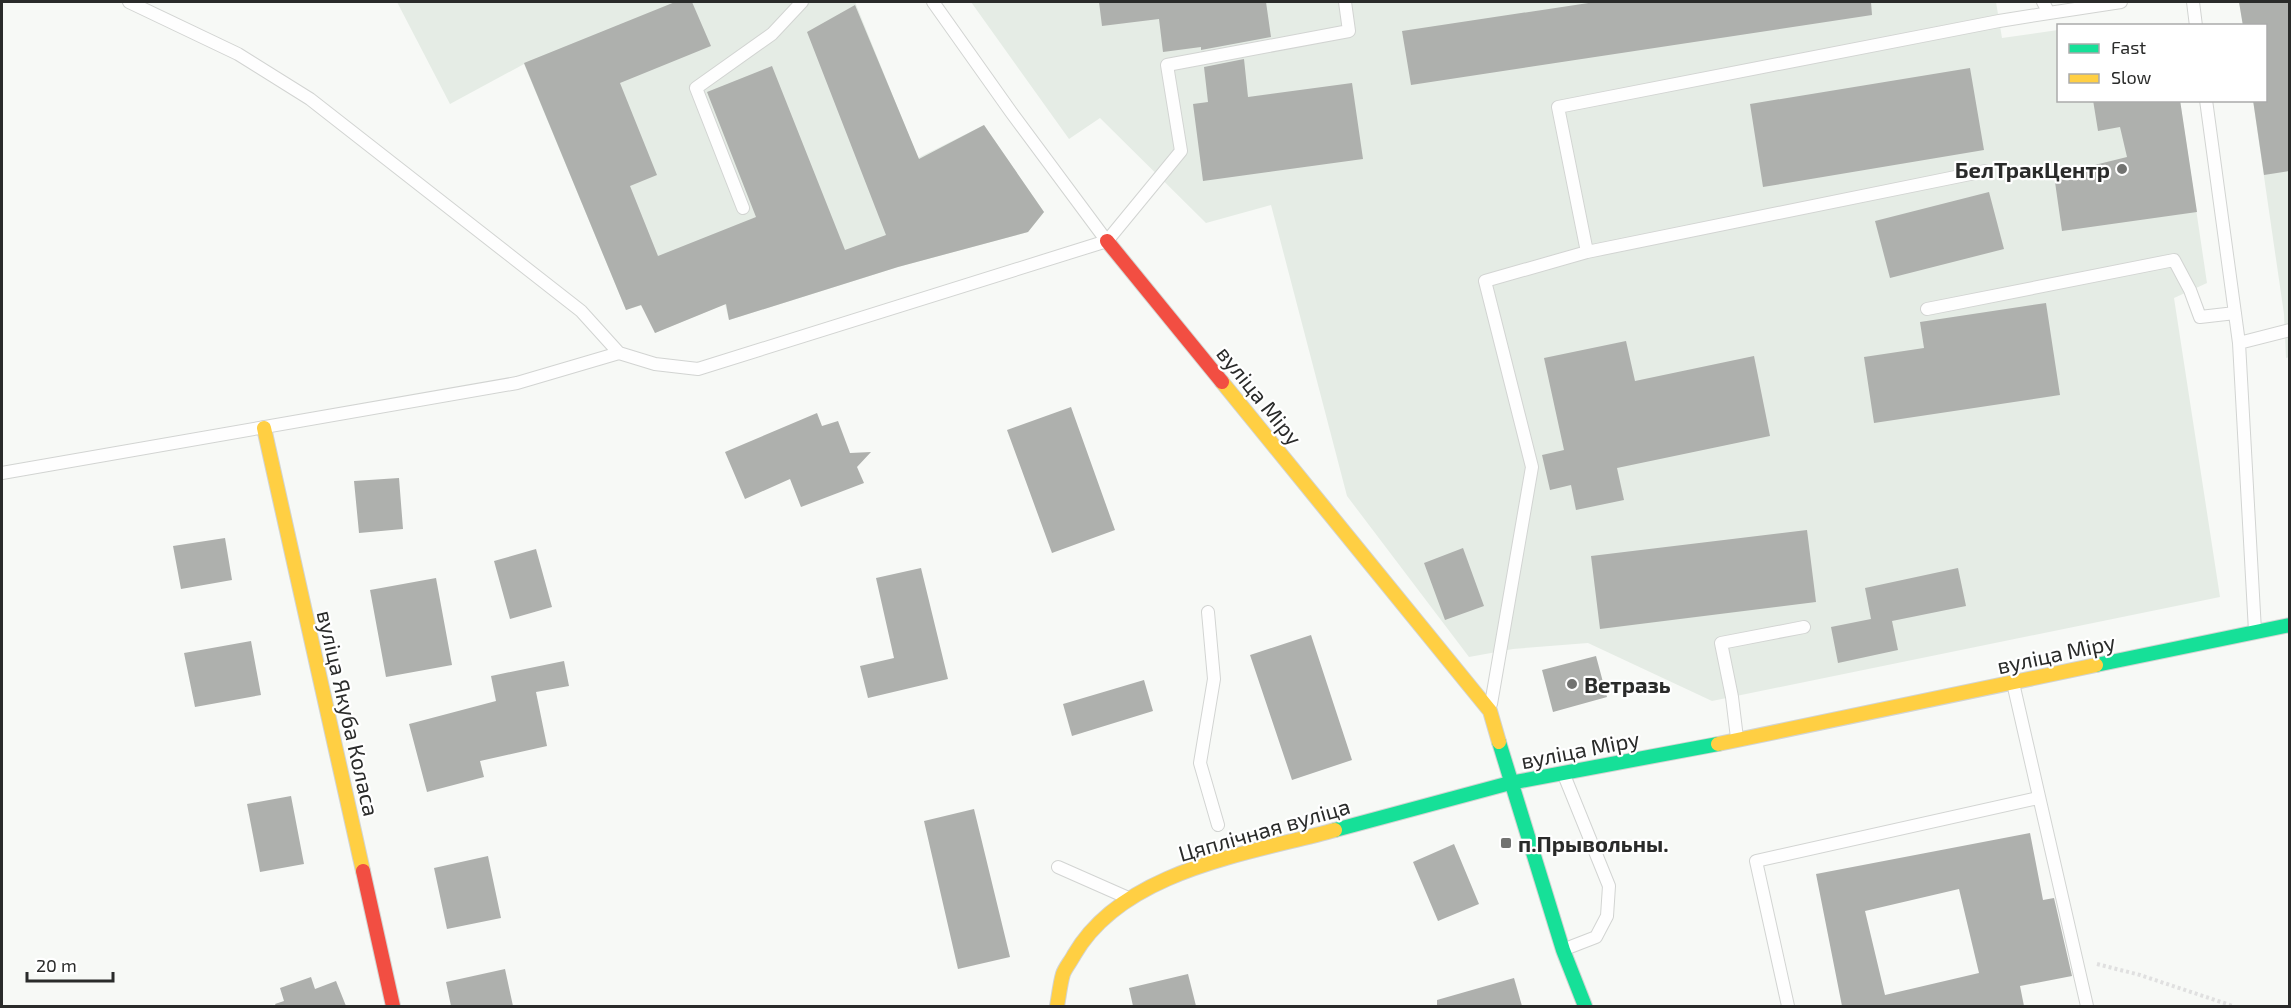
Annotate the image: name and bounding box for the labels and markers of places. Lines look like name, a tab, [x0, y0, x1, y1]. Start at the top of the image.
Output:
place label: БелТракЦентр	[1955, 156, 2110, 182]
marker: БелТракЦентр	[2115, 162, 2129, 176]
place label: Ветразь	[1584, 671, 1671, 697]
marker: Ветразь	[1565, 677, 1579, 691]
place label: п.Прывольны.	[1518, 830, 1669, 856]
marker: п.Прывольны.	[1499, 836, 1513, 850]

